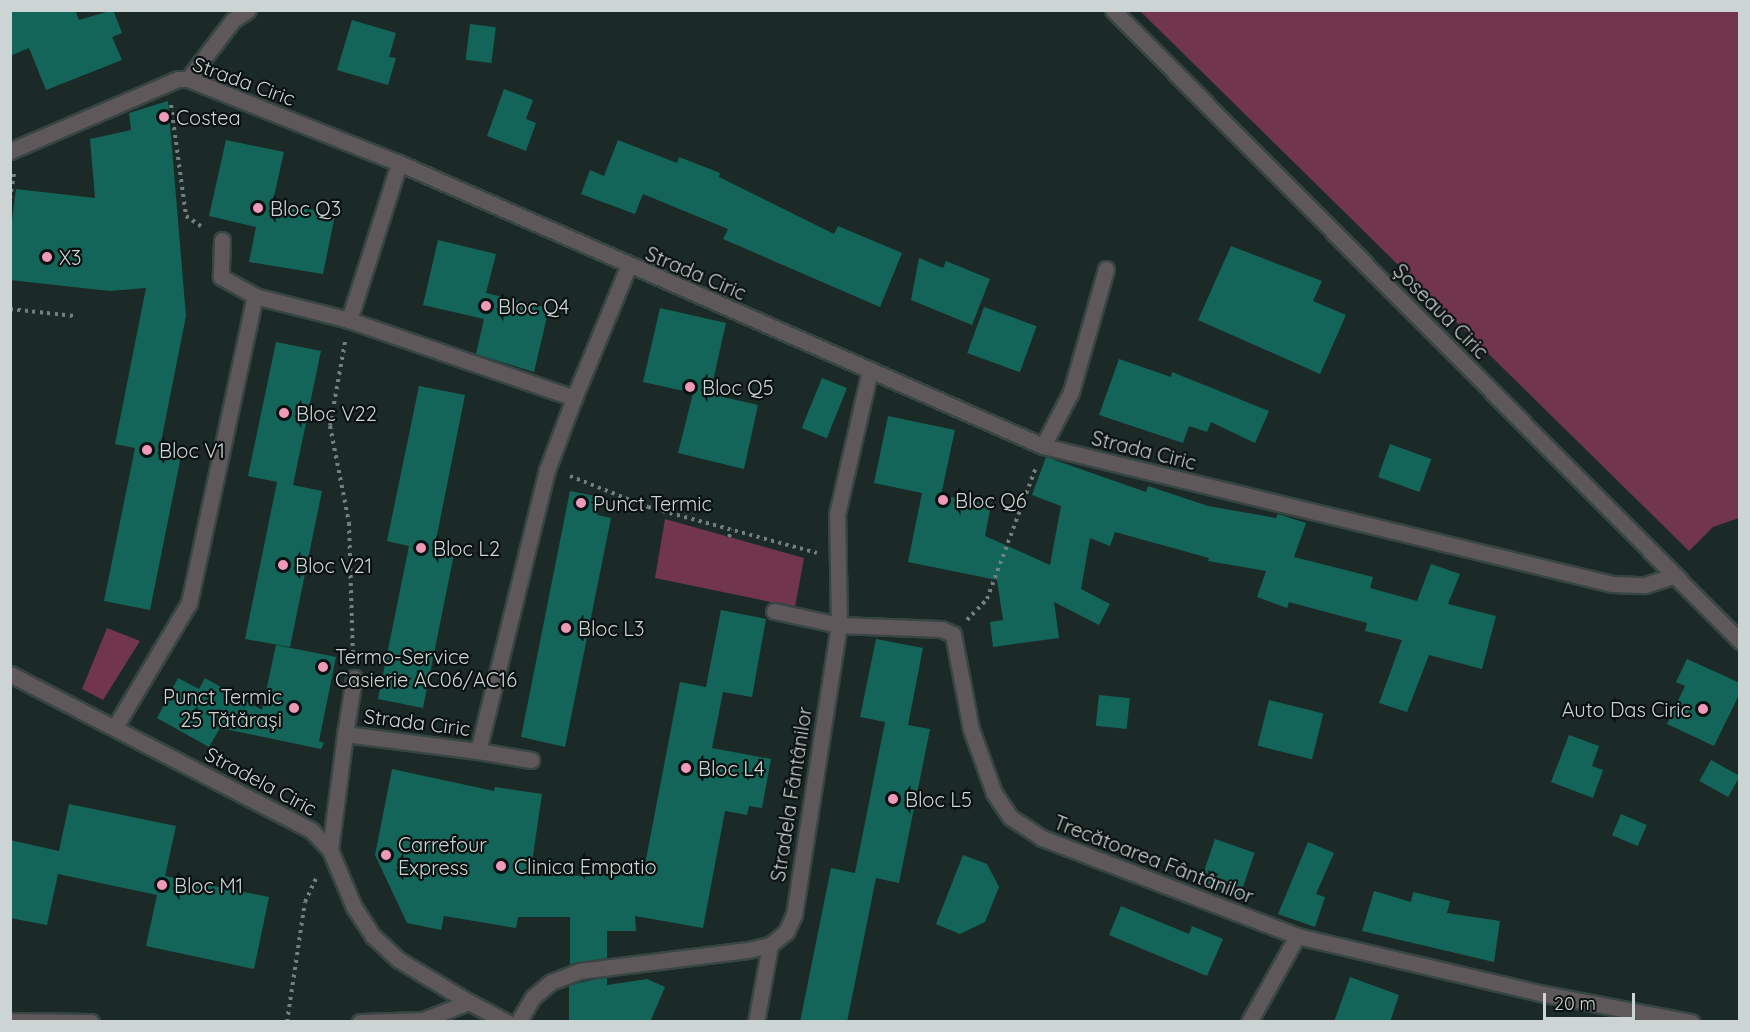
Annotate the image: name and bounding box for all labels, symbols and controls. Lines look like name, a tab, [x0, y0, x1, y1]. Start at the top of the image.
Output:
street label: Strada Ciric	[190, 51, 298, 111]
place label: Costea	[176, 105, 241, 129]
marker: Costea	[157, 110, 171, 124]
place label: Bloc Q3	[270, 196, 341, 220]
marker: Bloc Q3	[251, 201, 265, 215]
street label: Strada Ciric	[642, 241, 750, 305]
place label: X3	[59, 245, 82, 269]
marker: X3	[40, 250, 54, 264]
street label: Șoseaua Ciric	[1388, 258, 1494, 364]
place label: Bloc Q4	[498, 294, 569, 318]
marker: Bloc Q4	[479, 299, 493, 313]
place label: Bloc Q5	[702, 375, 774, 399]
marker: Bloc Q5	[683, 380, 697, 394]
place label: Bloc V22	[296, 401, 377, 425]
marker: Bloc V22	[277, 406, 291, 420]
street label: Strada Ciric	[1089, 425, 1199, 475]
place label: Bloc V1	[159, 438, 225, 462]
marker: Bloc V1	[140, 443, 154, 457]
place label: Bloc Q6	[955, 488, 1027, 512]
place label: Punct Termic	[593, 491, 712, 515]
marker: Bloc Q6	[936, 493, 950, 507]
marker: Punct Termic	[574, 496, 588, 510]
place label: Bloc L2	[433, 536, 500, 560]
marker: Bloc L2	[414, 541, 428, 555]
place label: Bloc V21	[295, 553, 372, 577]
marker: Bloc V21	[276, 558, 290, 572]
place label: Bloc L3	[578, 616, 644, 640]
marker: Bloc L3	[559, 621, 573, 635]
place label: Termo-Service Casierie AC06/AC16	[335, 644, 517, 691]
marker: Termo-Service Casierie AC06/AC16	[316, 660, 330, 674]
place label: Punct Termic 25 Tătărași	[163, 684, 282, 731]
place label: Auto Das Ciric	[1562, 697, 1691, 721]
marker: Punct Termic 25 Tătărași	[287, 701, 301, 715]
marker: Auto Das Ciric	[1696, 702, 1710, 716]
street label: Strada Ciric	[362, 704, 472, 740]
street label: Stradela Fântânilor	[765, 705, 817, 883]
street label: Stradela Ciric	[201, 742, 321, 820]
place label: Bloc L4	[698, 756, 764, 780]
marker: Bloc L4	[679, 761, 693, 775]
place label: Bloc L5	[905, 787, 972, 811]
marker: Bloc L5	[886, 792, 900, 806]
street label: Trecătoarea Fântânilor	[1050, 810, 1258, 908]
place label: Carrefour Express	[398, 832, 487, 879]
marker: Carrefour Express	[379, 848, 393, 862]
place label: Clinica Empatio	[514, 854, 657, 878]
marker: Clinica Empatio	[492, 857, 510, 875]
place label: Bloc M1	[174, 873, 243, 897]
marker: Bloc M1	[155, 878, 169, 892]
scale bar	[1546, 981, 1638, 1019]
text: 20 m	[1554, 992, 1596, 1015]

